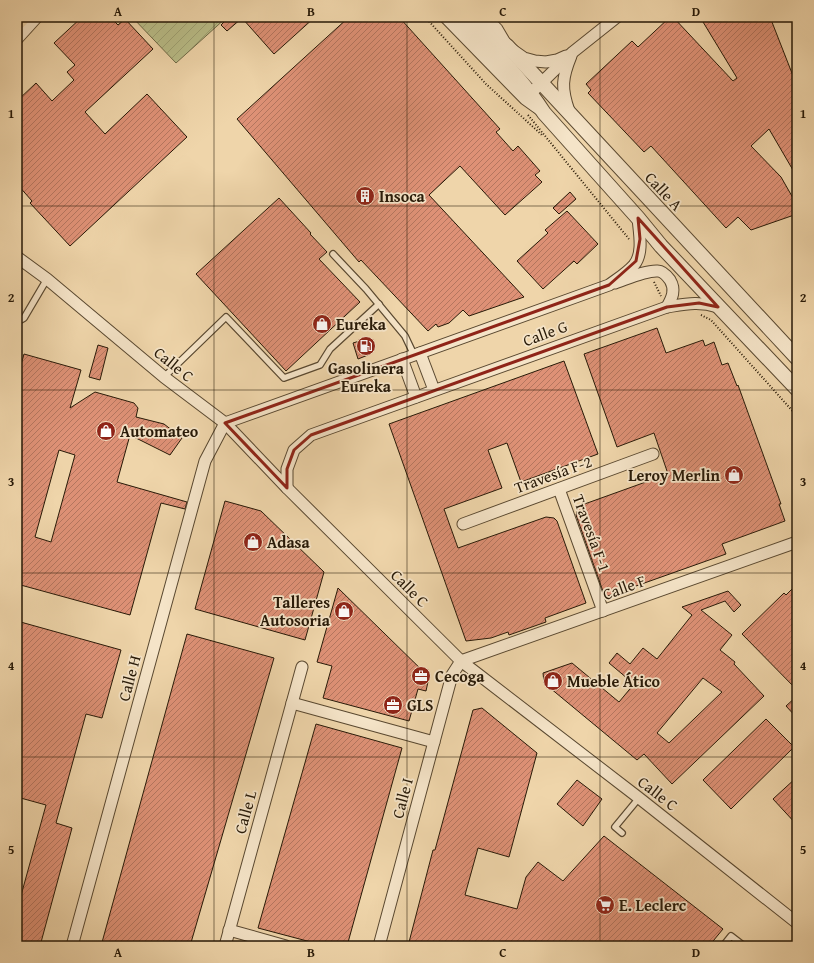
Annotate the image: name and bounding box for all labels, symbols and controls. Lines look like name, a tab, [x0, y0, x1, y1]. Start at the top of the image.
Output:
text: A	[114, 2, 123, 21]
text: B	[307, 2, 315, 21]
text: C	[499, 2, 507, 21]
text: D	[692, 2, 700, 21]
text: 1	[8, 104, 14, 123]
text: 1	[800, 104, 806, 123]
street label: Calle A	[640, 166, 689, 216]
place label: Insoca	[379, 184, 426, 208]
building icon: Insoca	[354, 185, 376, 207]
text: 2	[8, 288, 15, 307]
text: 2	[800, 288, 807, 307]
place label: Eureka	[336, 312, 387, 336]
shop icon: Eureka	[311, 313, 333, 335]
street label: Calle G	[519, 314, 571, 352]
fuel station icon: Gasolinera Eureka	[355, 335, 377, 357]
street label: Calle C	[149, 341, 199, 388]
place label: Gasolinera Eureka	[328, 356, 405, 398]
place label: Automateo	[120, 419, 199, 443]
shop icon: Automateo	[95, 420, 117, 442]
street label: Travesía F-2	[511, 449, 595, 499]
place label: Leroy Merlin	[628, 463, 721, 487]
shop icon: Leroy Merlin	[723, 464, 745, 486]
text: 3	[8, 472, 14, 491]
text: 3	[800, 472, 806, 491]
street label: Travesía F-1	[567, 491, 617, 575]
place label: Adasa	[267, 530, 310, 554]
shop icon: Adasa	[242, 531, 264, 553]
street label: Calle C	[386, 564, 435, 613]
street label: Calle F	[599, 568, 649, 606]
place label: Talleres Autosoria	[260, 590, 331, 632]
shop icon: Talleres Autosoria	[333, 600, 355, 622]
street label: Calle H	[111, 652, 147, 704]
text: 4	[8, 656, 15, 675]
text: 4	[800, 656, 807, 675]
place label: Cecoga	[435, 664, 485, 688]
office icon: Cecoga	[410, 665, 432, 687]
place label: Mueble Ático	[567, 669, 661, 693]
shop icon: Mueble Ático	[542, 670, 564, 692]
place label: GLS	[407, 693, 433, 717]
office icon: GLS	[382, 694, 404, 716]
street label: Calle C	[633, 770, 683, 816]
street label: Calle I	[385, 775, 419, 821]
street label: Calle L	[228, 787, 262, 836]
text: 5	[8, 840, 15, 859]
text: 5	[800, 840, 807, 859]
place label: E. Leclerc	[619, 893, 687, 917]
supermarket icon: E. Leclerc	[594, 894, 616, 916]
text: A	[114, 943, 123, 962]
text: B	[307, 943, 315, 962]
text: C	[499, 943, 507, 962]
text: D	[692, 943, 700, 962]

